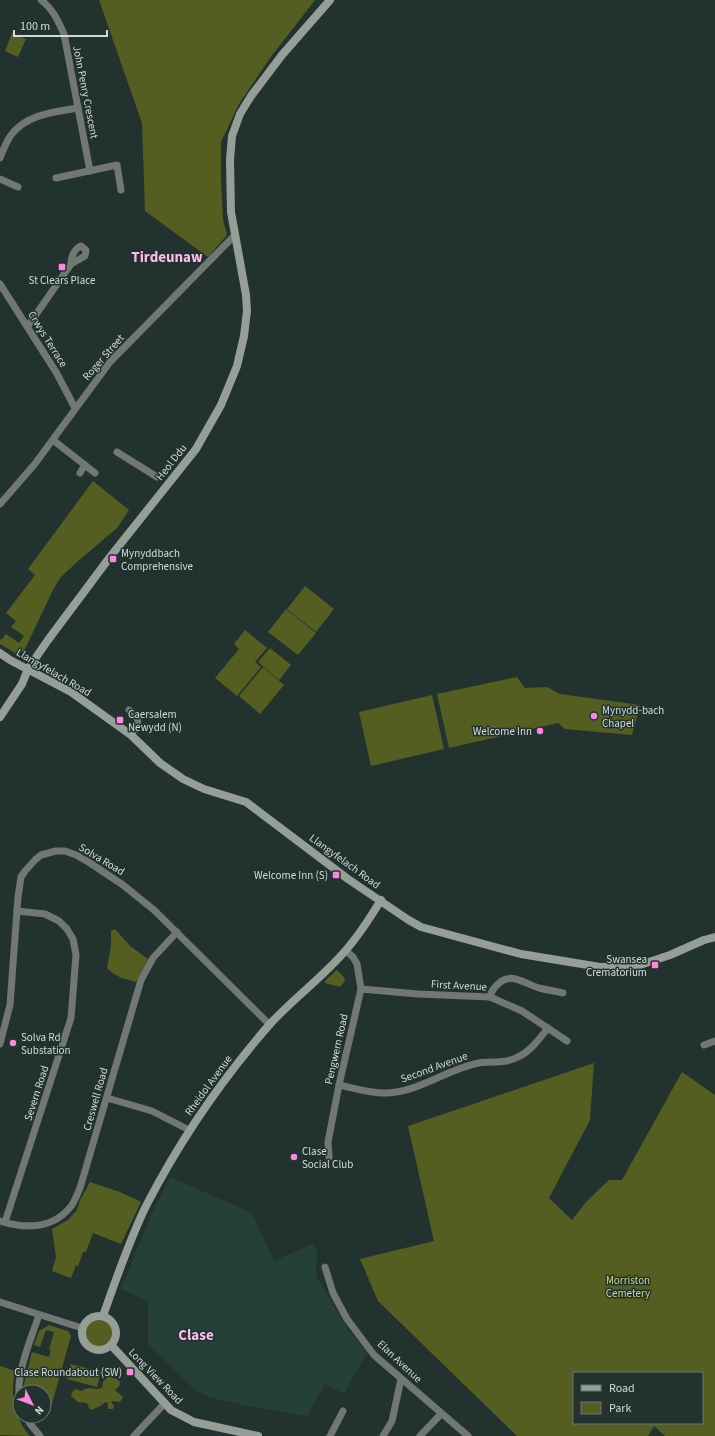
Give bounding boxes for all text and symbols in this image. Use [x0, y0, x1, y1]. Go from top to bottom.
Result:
scale bar [14, 12, 107, 38]
text: 100 m [20, 18, 50, 35]
street label: John Penry Crescent [69, 44, 102, 140]
district label: Tirdeunaw [131, 247, 203, 268]
marker: St Clears Place [57, 262, 67, 272]
place label: St Clears Place [29, 273, 96, 288]
street label: Crwys Terrace [24, 308, 71, 371]
street label: Roger Street [79, 331, 128, 384]
street label: Heol Ddu [152, 441, 190, 484]
place label: Mynyddbach Comprehensive [121, 546, 193, 574]
marker: Mynyddbach Comprehensive [108, 554, 118, 564]
street label: Llangyfelach Road [14, 645, 94, 700]
place label: Mynydd-bach Chapel [602, 703, 664, 731]
place label: Caersalem Newydd (N) [128, 707, 182, 735]
marker: Mynydd-bach Chapel [589, 711, 599, 721]
marker: Caersalem Newydd (N) [115, 715, 125, 725]
place label: Welcome Inn [473, 724, 532, 739]
marker: Welcome Inn [535, 726, 545, 736]
street label: Llangyfelach Road [306, 831, 383, 892]
street label: Solva Road [76, 840, 127, 879]
place label: Welcome Inn (S) [254, 868, 328, 883]
marker: Welcome Inn (S) [331, 870, 341, 880]
place label: Swansea Crematorium [586, 952, 647, 980]
marker: Swansea Crematorium [650, 960, 660, 970]
street label: First Avenue [431, 977, 488, 994]
street label: Pengwern Road [321, 1012, 352, 1086]
place label: Solva Rd Substation [21, 1030, 71, 1058]
marker: Solva Rd Substation [8, 1038, 18, 1048]
street label: Second Avenue [399, 1048, 470, 1087]
street label: Rheidol Avenue [181, 1052, 236, 1119]
street label: Severn Road [20, 1063, 53, 1123]
street label: Creswell Road [79, 1066, 112, 1132]
place label: Clase Social Club [302, 1144, 353, 1172]
marker: Clase Social Club [289, 1152, 299, 1162]
park label: Morriston Cemetery [606, 1273, 650, 1301]
district label: Clase [178, 1325, 214, 1346]
street label: Elan Avenue [374, 1337, 426, 1386]
street label: Long View Road [125, 1345, 186, 1408]
place label: Clase Roundabout (SW) [14, 1365, 122, 1380]
marker: Clase Roundabout (SW) [125, 1367, 135, 1377]
legend [573, 1372, 703, 1424]
text: Road [609, 1380, 635, 1397]
north arrow [12, 1384, 52, 1424]
text: Park [609, 1400, 631, 1417]
text: N [31, 1403, 47, 1418]

